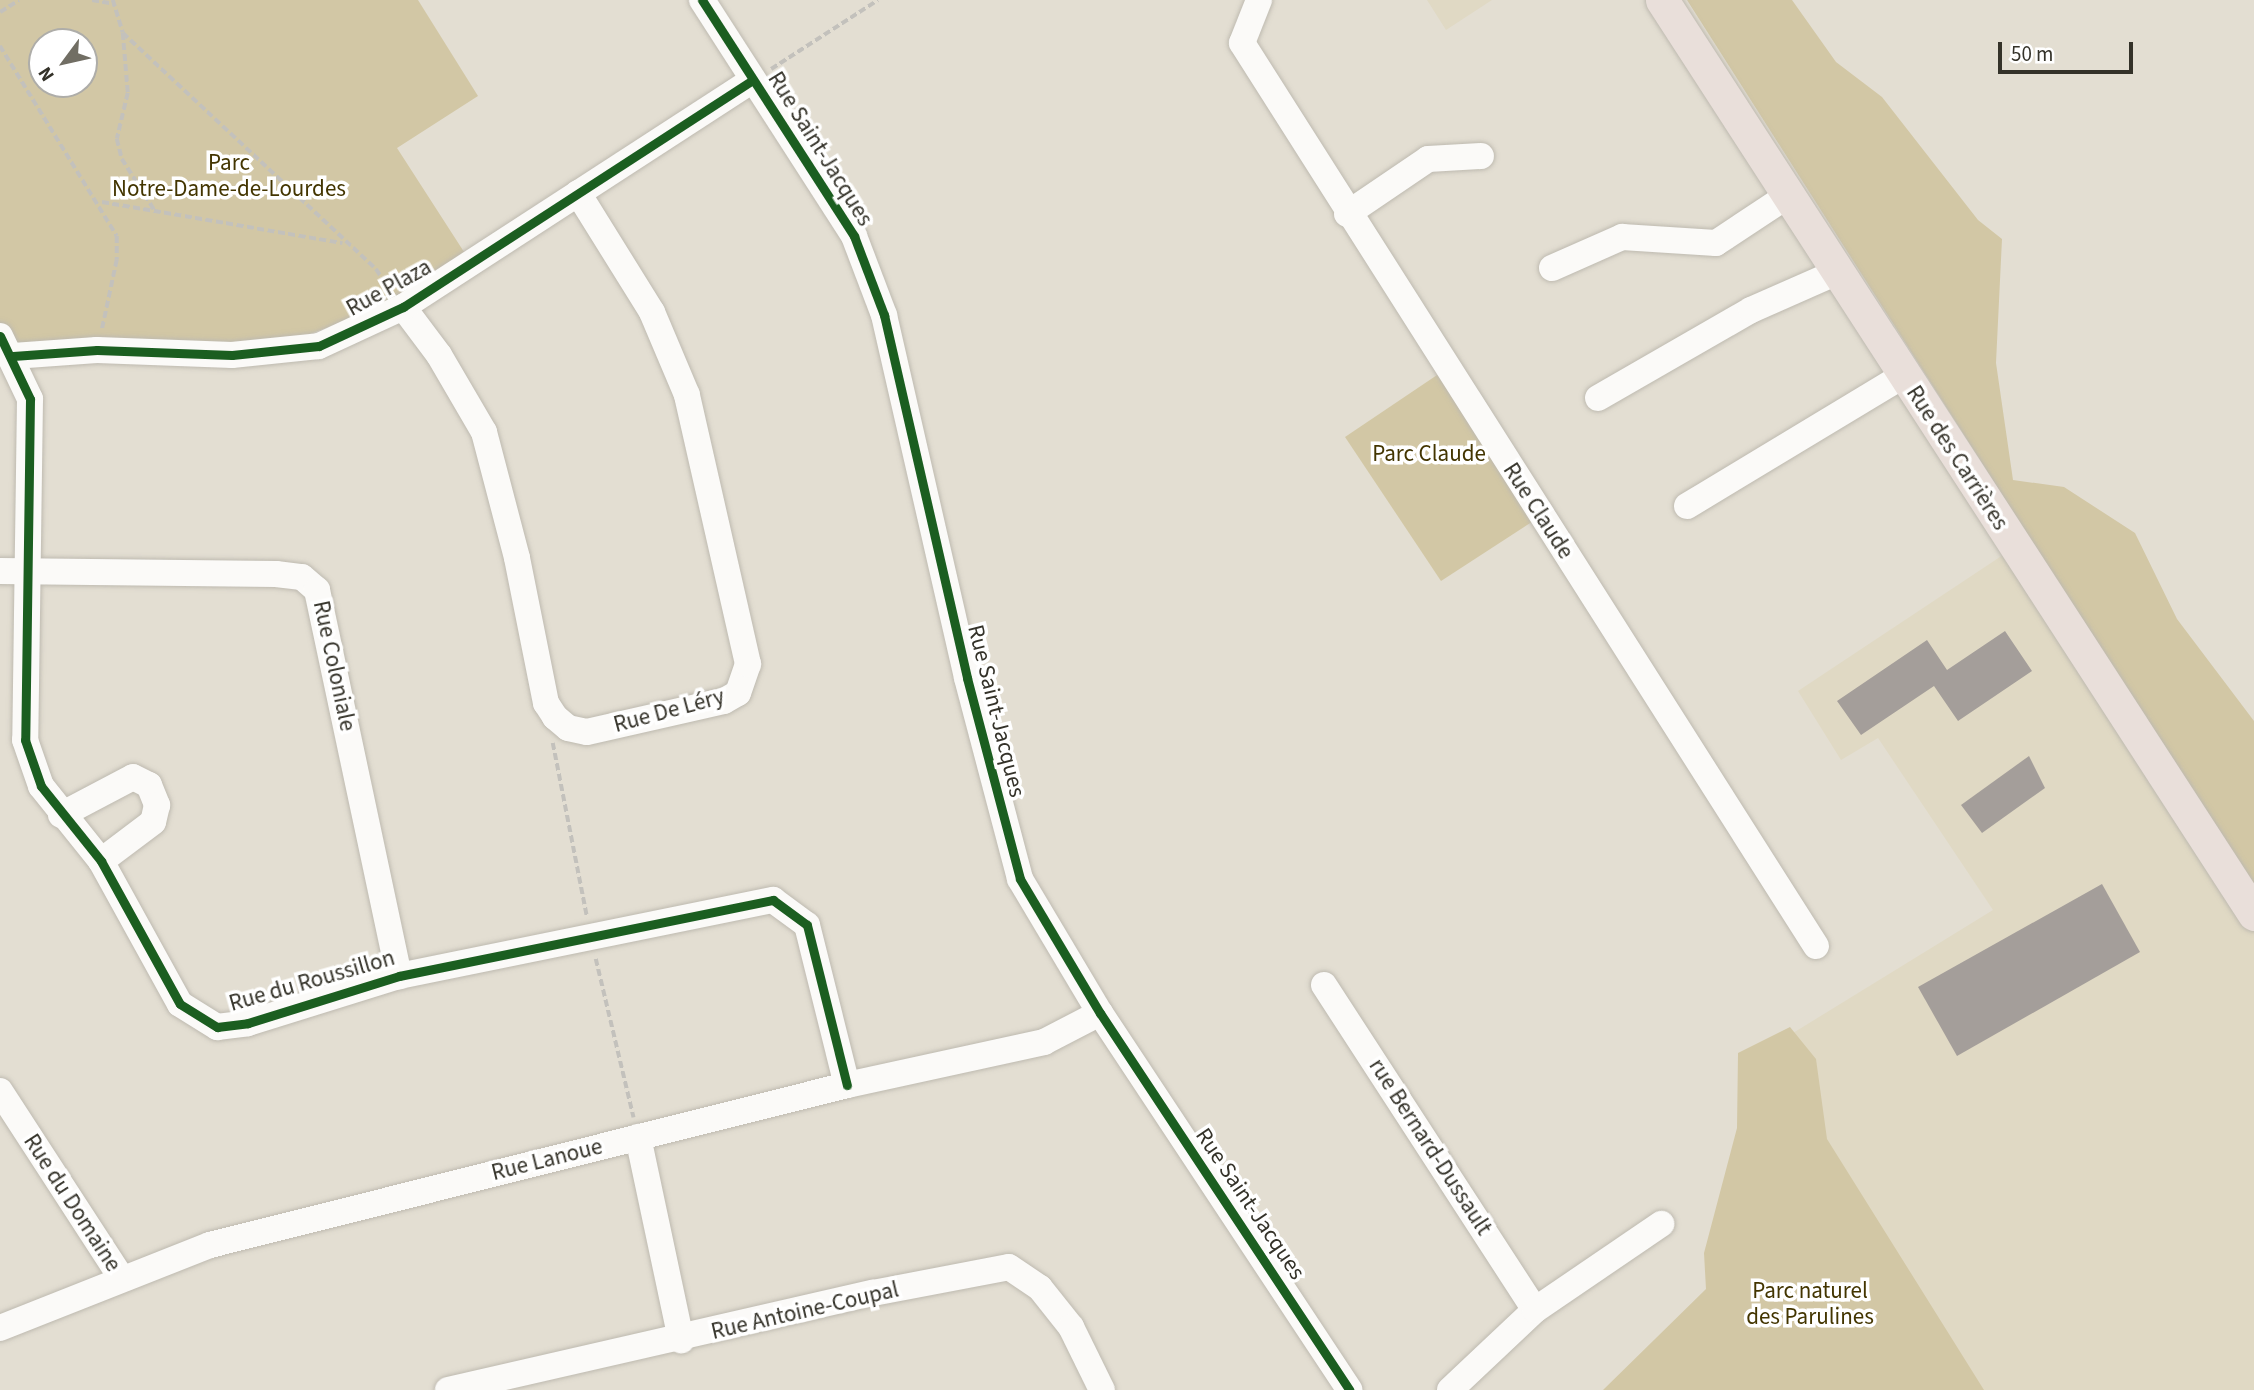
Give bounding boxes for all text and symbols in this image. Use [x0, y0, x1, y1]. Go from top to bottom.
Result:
north arrow [28, 28, 98, 98]
scale bar [2002, 28, 2137, 72]
text: 50 m [2011, 39, 2053, 69]
text: N [32, 61, 61, 86]
street label: Rue Saint-Jacques [762, 67, 878, 231]
park label: Parc Notre-Dame-de-Lourdes [112, 149, 346, 203]
street label: Rue Plaza [342, 253, 436, 323]
street label: Rue des Carrières [1900, 381, 2014, 535]
park label: Parc Claude [1372, 440, 1486, 468]
street label: Rue Claude [1497, 458, 1579, 564]
street label: Rue Coloniale [307, 598, 361, 734]
street label: Rue Saint-Jacques [961, 622, 1031, 800]
street label: Rue De Léry [611, 683, 727, 739]
street label: Rue du Roussillon [226, 944, 398, 1018]
street label: rue Bernard-Dussault [1363, 1054, 1497, 1240]
street label: Rue Saint-Jacques [1189, 1123, 1311, 1285]
street label: Rue du Domaine [17, 1129, 127, 1277]
street label: Rue Lanoue [489, 1133, 605, 1187]
street label: Rue Antoine-Coupal [709, 1276, 901, 1346]
park label: Parc naturel des Parulines [1746, 1277, 1874, 1331]

